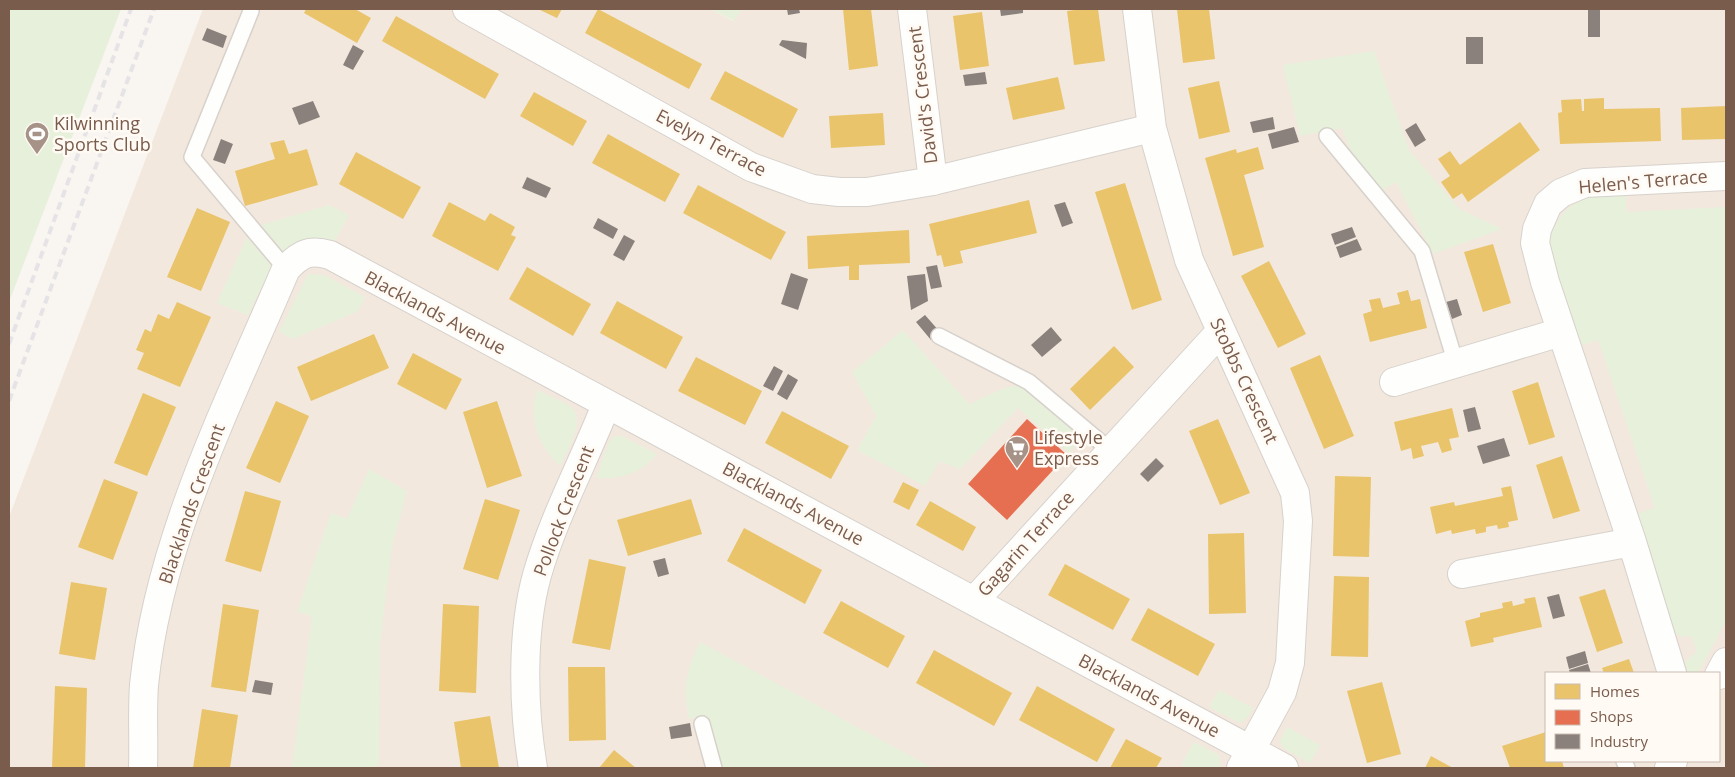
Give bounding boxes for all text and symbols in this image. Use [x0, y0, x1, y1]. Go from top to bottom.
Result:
street label: David's Crescent [902, 25, 942, 165]
street label: Evelyn Terrace [652, 103, 771, 181]
place label: Kilwinning Sports Club [54, 111, 151, 156]
sports icon: Kilwinning Sports Club [24, 121, 50, 155]
street label: Helen's Terrace [1577, 163, 1709, 199]
street label: Blacklands Avenue [361, 265, 510, 360]
street label: Stobbs Crescent [1205, 314, 1285, 447]
street label: Blacklands Crescent [152, 420, 230, 587]
place label: Lifestyle Express [1034, 425, 1103, 470]
supermarket icon: Lifestyle Express [1004, 435, 1030, 469]
street label: Pollock Crescent [527, 442, 599, 579]
street label: Blacklands Avenue [719, 456, 868, 551]
street label: Gagarin Terrace [972, 486, 1079, 601]
street label: Blacklands Avenue [1075, 648, 1224, 743]
legend [1545, 672, 1720, 762]
text: Homes [1590, 681, 1640, 701]
text: Shops [1590, 706, 1633, 726]
text: Industry [1590, 731, 1648, 751]

